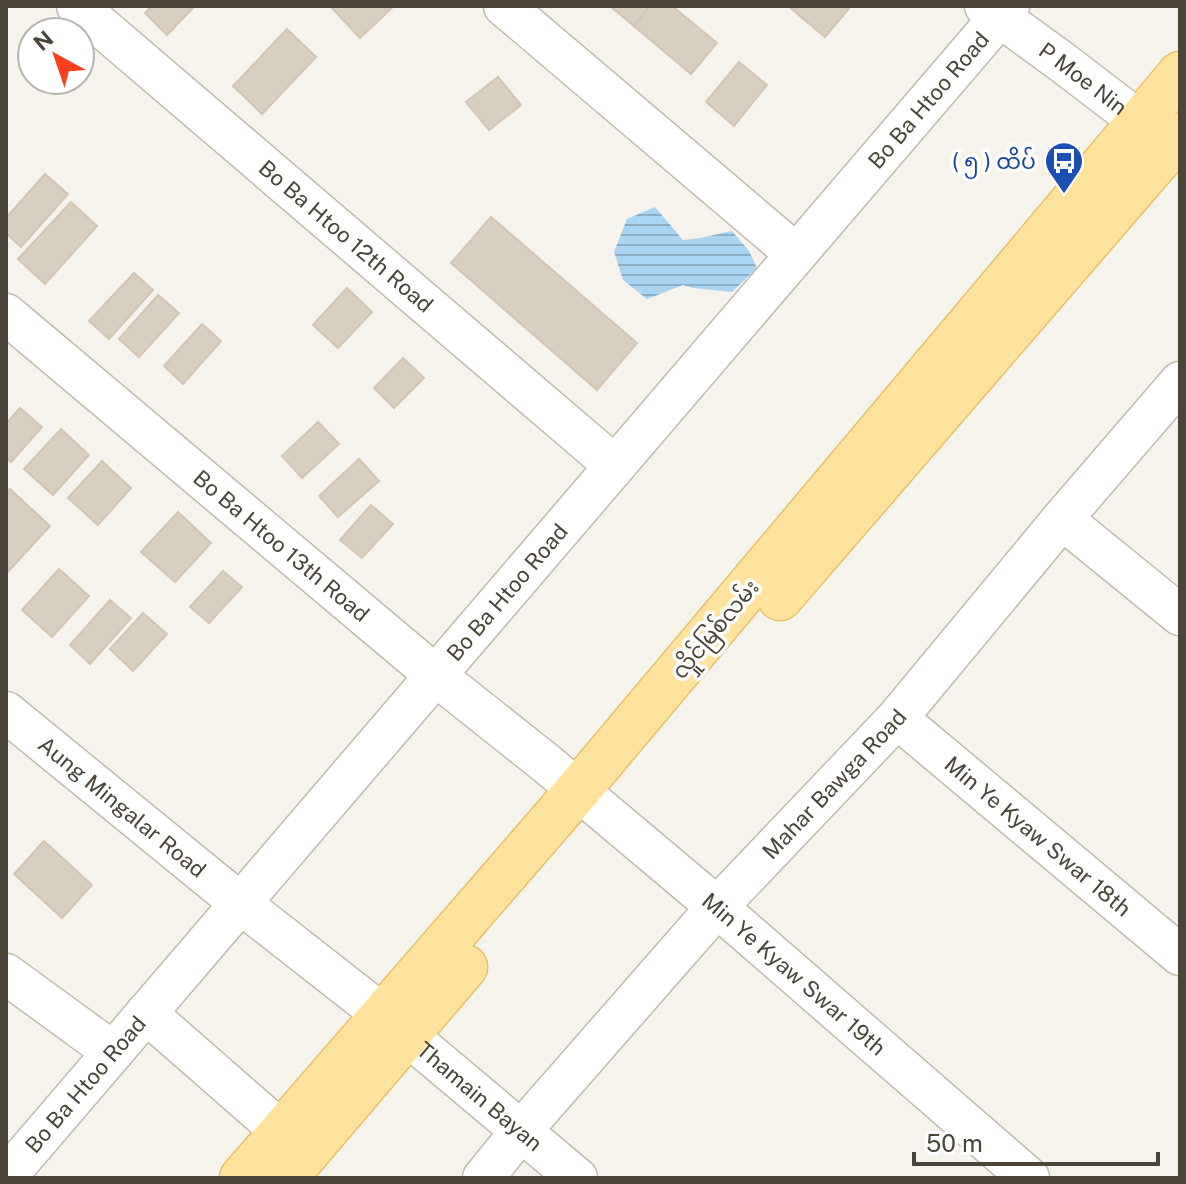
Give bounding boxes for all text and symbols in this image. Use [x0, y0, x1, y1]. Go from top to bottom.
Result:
north arrow [16, 16, 96, 96]
text: N [28, 25, 58, 56]
street label: Bo Ba Htoo Road [863, 26, 994, 174]
street label: P Moe Nin [1034, 37, 1132, 120]
bus stop icon: ( ၅ ) ထိပ် [1043, 140, 1085, 195]
place label: ( ၅ ) ထိပ် [952, 146, 1036, 179]
street label: Bo Ba Htoo 12th Road [254, 154, 438, 318]
street label: Bo Ba Htoo 13th Road [188, 465, 375, 627]
street label: Bo Ba Htoo Road [441, 518, 573, 666]
street label: လှိုင်မြစ်လမ်း [665, 573, 768, 687]
street label: Mahar Bawga Road [757, 704, 912, 864]
street label: Aung Mingalar Road [33, 731, 211, 883]
street label: Min Ye Kyaw Swar 18th [940, 751, 1137, 922]
street label: Min Ye Kyaw Swar 19th [697, 887, 891, 1061]
street label: Bo Ba Htoo Road [20, 1011, 151, 1158]
street label: Thamain Bayan [412, 1036, 548, 1156]
scale bar [914, 1116, 1158, 1166]
text: 50 m [926, 1129, 983, 1157]

